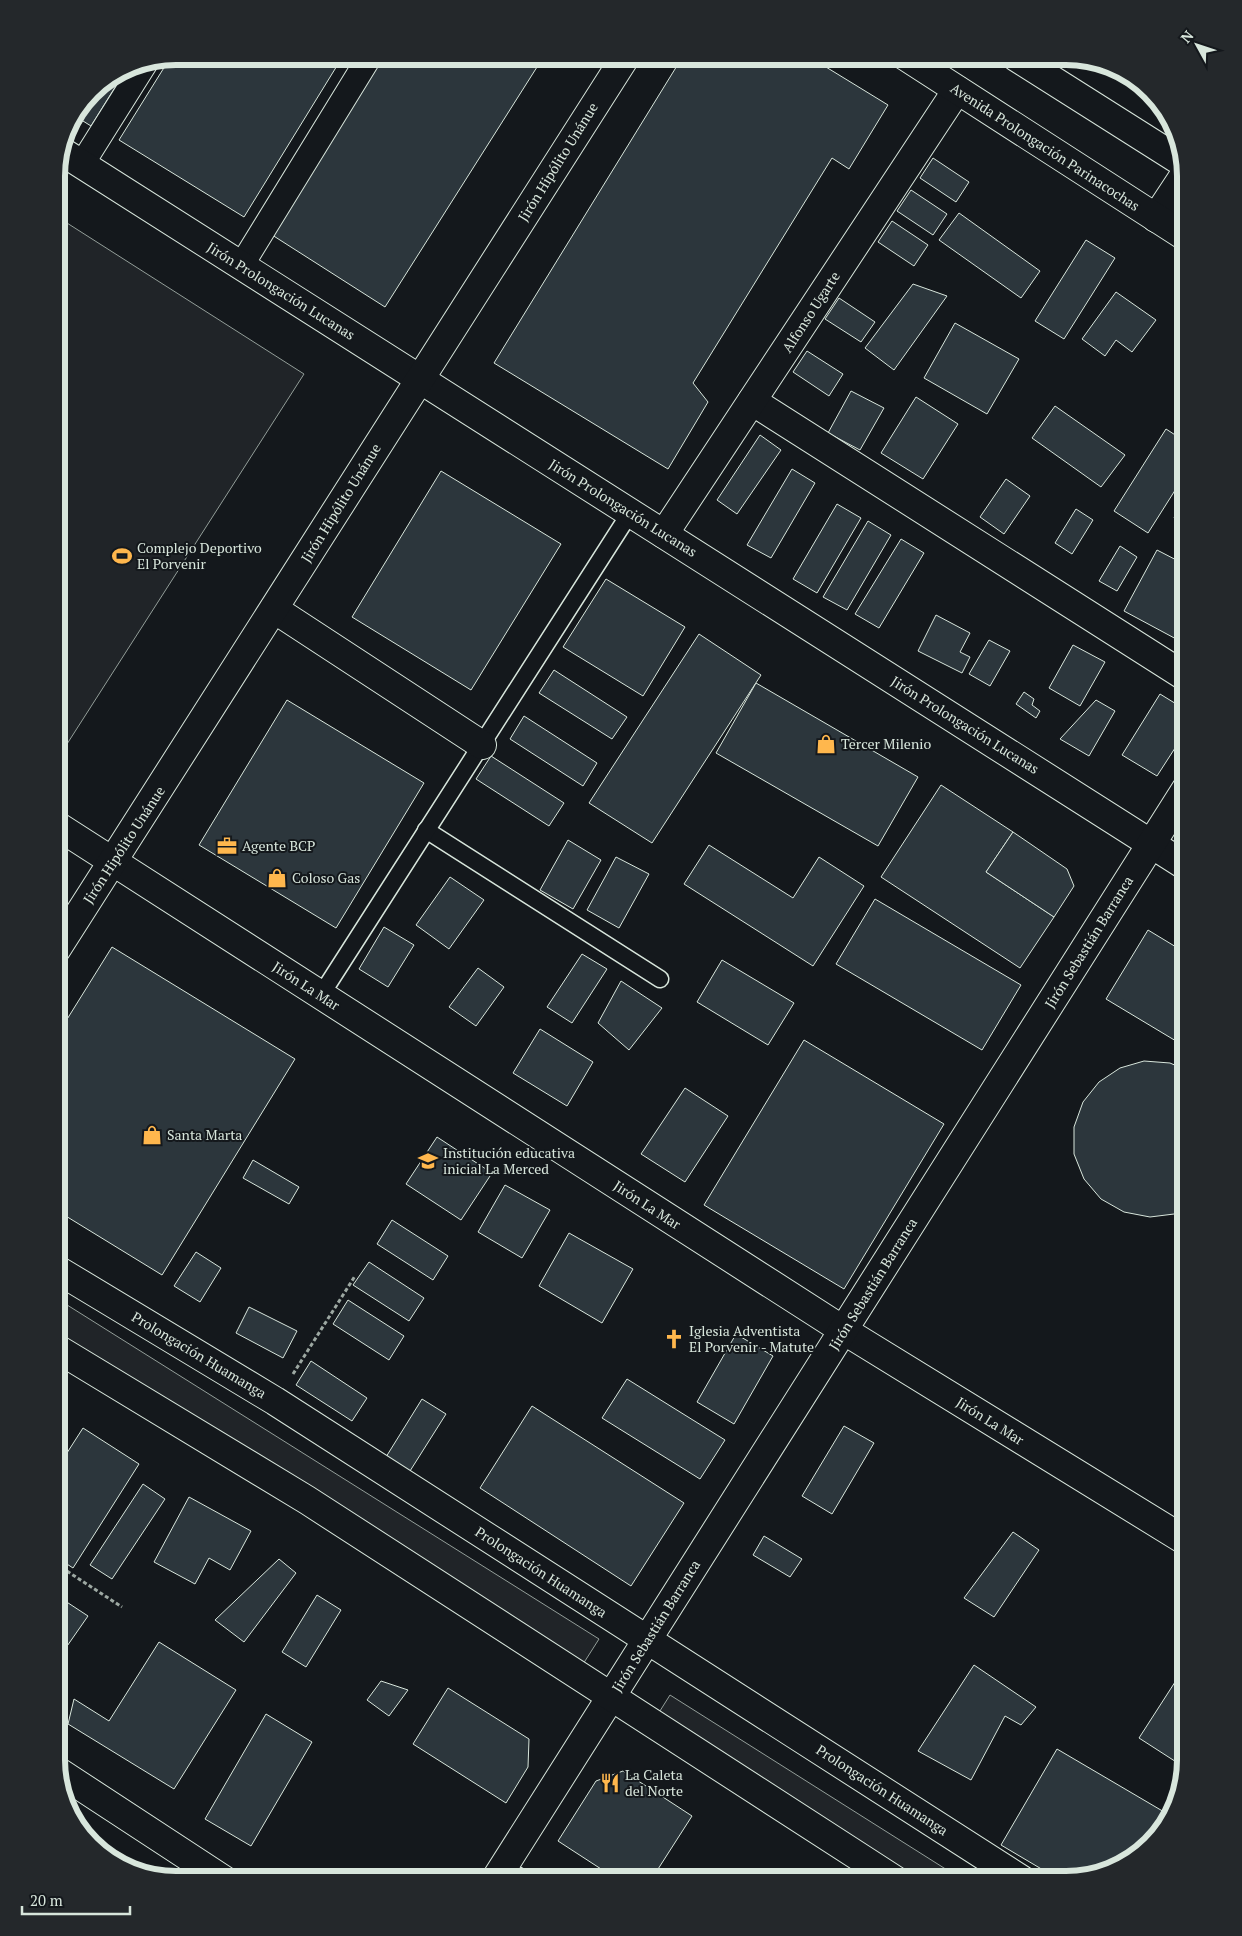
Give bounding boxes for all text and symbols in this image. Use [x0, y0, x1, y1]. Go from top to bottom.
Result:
north arrow [1172, 20, 1222, 70]
text: N [1176, 26, 1198, 46]
street label: Avenida Prolongación Parinacochas [947, 78, 1143, 215]
street label: Jirón Hipólito Unánue [513, 99, 602, 225]
street label: Jirón Prolongación Lucanas [204, 237, 359, 344]
street label: Alfonso Ugarte [777, 268, 844, 356]
street label: Jirón Hipólito Unánue [296, 440, 385, 566]
street label: Jirón Prolongación Lucanas [546, 454, 701, 561]
place label: Complejo Deportivo El Porvenir [137, 538, 262, 573]
sports icon: Complejo Deportivo El Porvenir [111, 545, 133, 567]
street label: Jirón Prolongación Lucanas [888, 671, 1043, 778]
shop icon: Tercer Milenio [815, 733, 837, 755]
place label: Tercer Milenio [841, 734, 931, 753]
street label: Jirón Hipólito Unánue [78, 782, 169, 907]
office icon: Agente BCP [216, 835, 238, 857]
place label: Agente BCP [242, 836, 315, 855]
shop icon: Coloso Gas [266, 867, 288, 889]
place label: Coloso Gas [292, 868, 360, 887]
street label: Jirón Sebastián Barranca [1040, 872, 1137, 1012]
street label: Jirón La Mar [269, 957, 344, 1015]
shop icon: Santa Marta [141, 1124, 163, 1146]
place label: Santa Marta [167, 1125, 242, 1144]
place label: Institución educativa inicial La Merced [443, 1143, 575, 1178]
school or university icon: Institución educativa inicial La Merced [417, 1150, 439, 1172]
street label: Jirón La Mar [610, 1176, 685, 1234]
street label: Jirón Sebastián Barranca [824, 1214, 921, 1354]
street label: Prolongación Huamanga [129, 1307, 270, 1402]
place label: Iglesia Adventista El Porvenir - Matute [689, 1321, 814, 1356]
church icon: Iglesia Adventista El Porvenir - Matute [663, 1328, 685, 1350]
street label: Jirón La Mar [953, 1392, 1028, 1449]
street label: Prolongación Huamanga [472, 1522, 611, 1621]
street label: Jirón Sebastián Barranca [607, 1556, 704, 1696]
street label: Prolongación Huamanga [813, 1740, 952, 1839]
place label: La Caleta del Norte [625, 1765, 683, 1800]
restaurant icon: La Caleta del Norte [599, 1772, 621, 1794]
scale bar [22, 1884, 130, 1916]
text: 20 m [30, 1890, 63, 1910]

